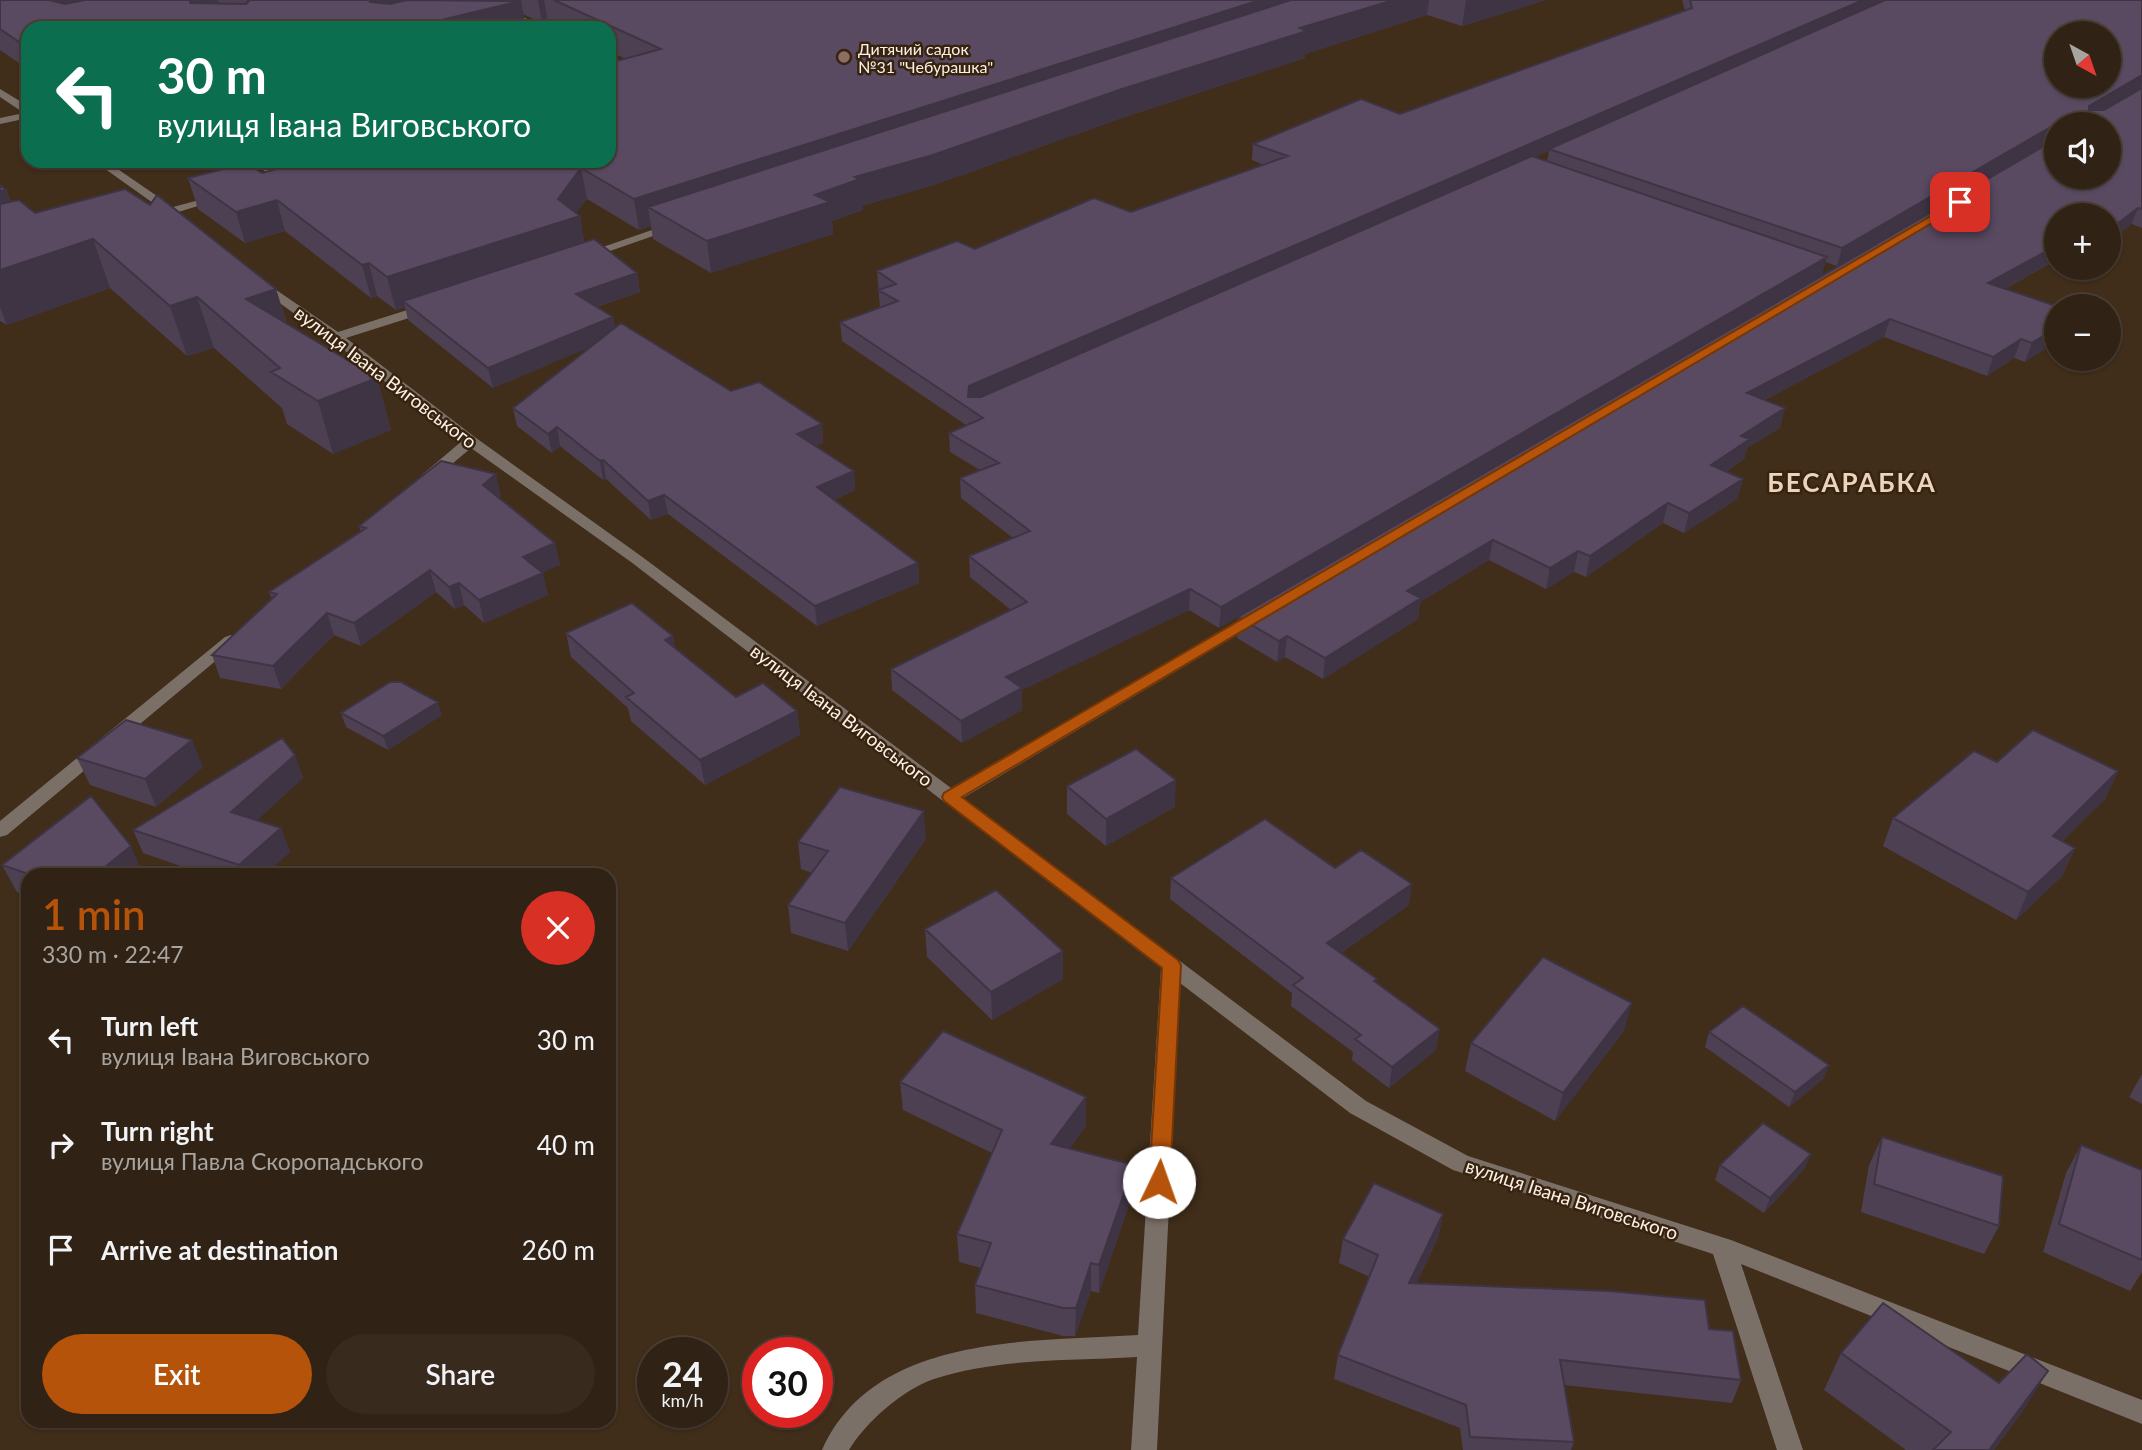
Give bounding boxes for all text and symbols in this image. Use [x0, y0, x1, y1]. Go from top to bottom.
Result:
north arrow [2044, 21, 2121, 98]
map controls [2044, 21, 2121, 371]
place label: Дитячий садок №31 "Чебурашка" [858, 39, 993, 76]
text: 30 m [157, 46, 267, 104]
icon: left [42, 49, 133, 140]
marker: Дитячий садок №31 "Чебурашка" [836, 49, 852, 65]
text: вулиця Івана Виговського [157, 105, 531, 144]
button: sound [2044, 112, 2121, 189]
pin [1930, 172, 1990, 232]
icon: arrive [1941, 183, 1979, 221]
button: + [2044, 203, 2121, 280]
button: − [2044, 294, 2121, 371]
street label: вулиця Івана Виговського [290, 301, 482, 453]
district label: БЕСАРАБКА [1767, 466, 1937, 498]
street label: вулиця Івана Виговського [746, 639, 938, 791]
text: 1 min [42, 889, 146, 939]
button: close [521, 891, 595, 965]
text: 330 m · 22:47 [42, 940, 184, 968]
text: Turn left [101, 1010, 198, 1042]
icon: left [42, 1021, 80, 1059]
text: 30 m [537, 1024, 595, 1056]
text: вулиця Івана Виговського [101, 1042, 370, 1070]
text: Turn right [101, 1115, 214, 1147]
icon: right [42, 1126, 80, 1164]
text: 40 m [537, 1129, 595, 1161]
position arrow [1122, 1145, 1196, 1219]
text: вулиця Павла Скоропадського [101, 1147, 424, 1175]
street label: вулиця Івана Виговського [1463, 1154, 1681, 1244]
icon: arrive [42, 1231, 80, 1269]
text: Arrive at destination [101, 1234, 338, 1266]
text: 260 m [522, 1234, 595, 1266]
button: Exit [42, 1334, 312, 1414]
button: Share [326, 1334, 595, 1414]
speed limit sign: 30 [742, 1337, 833, 1428]
text: 24 [662, 1352, 703, 1394]
text: km/h [661, 1389, 704, 1411]

